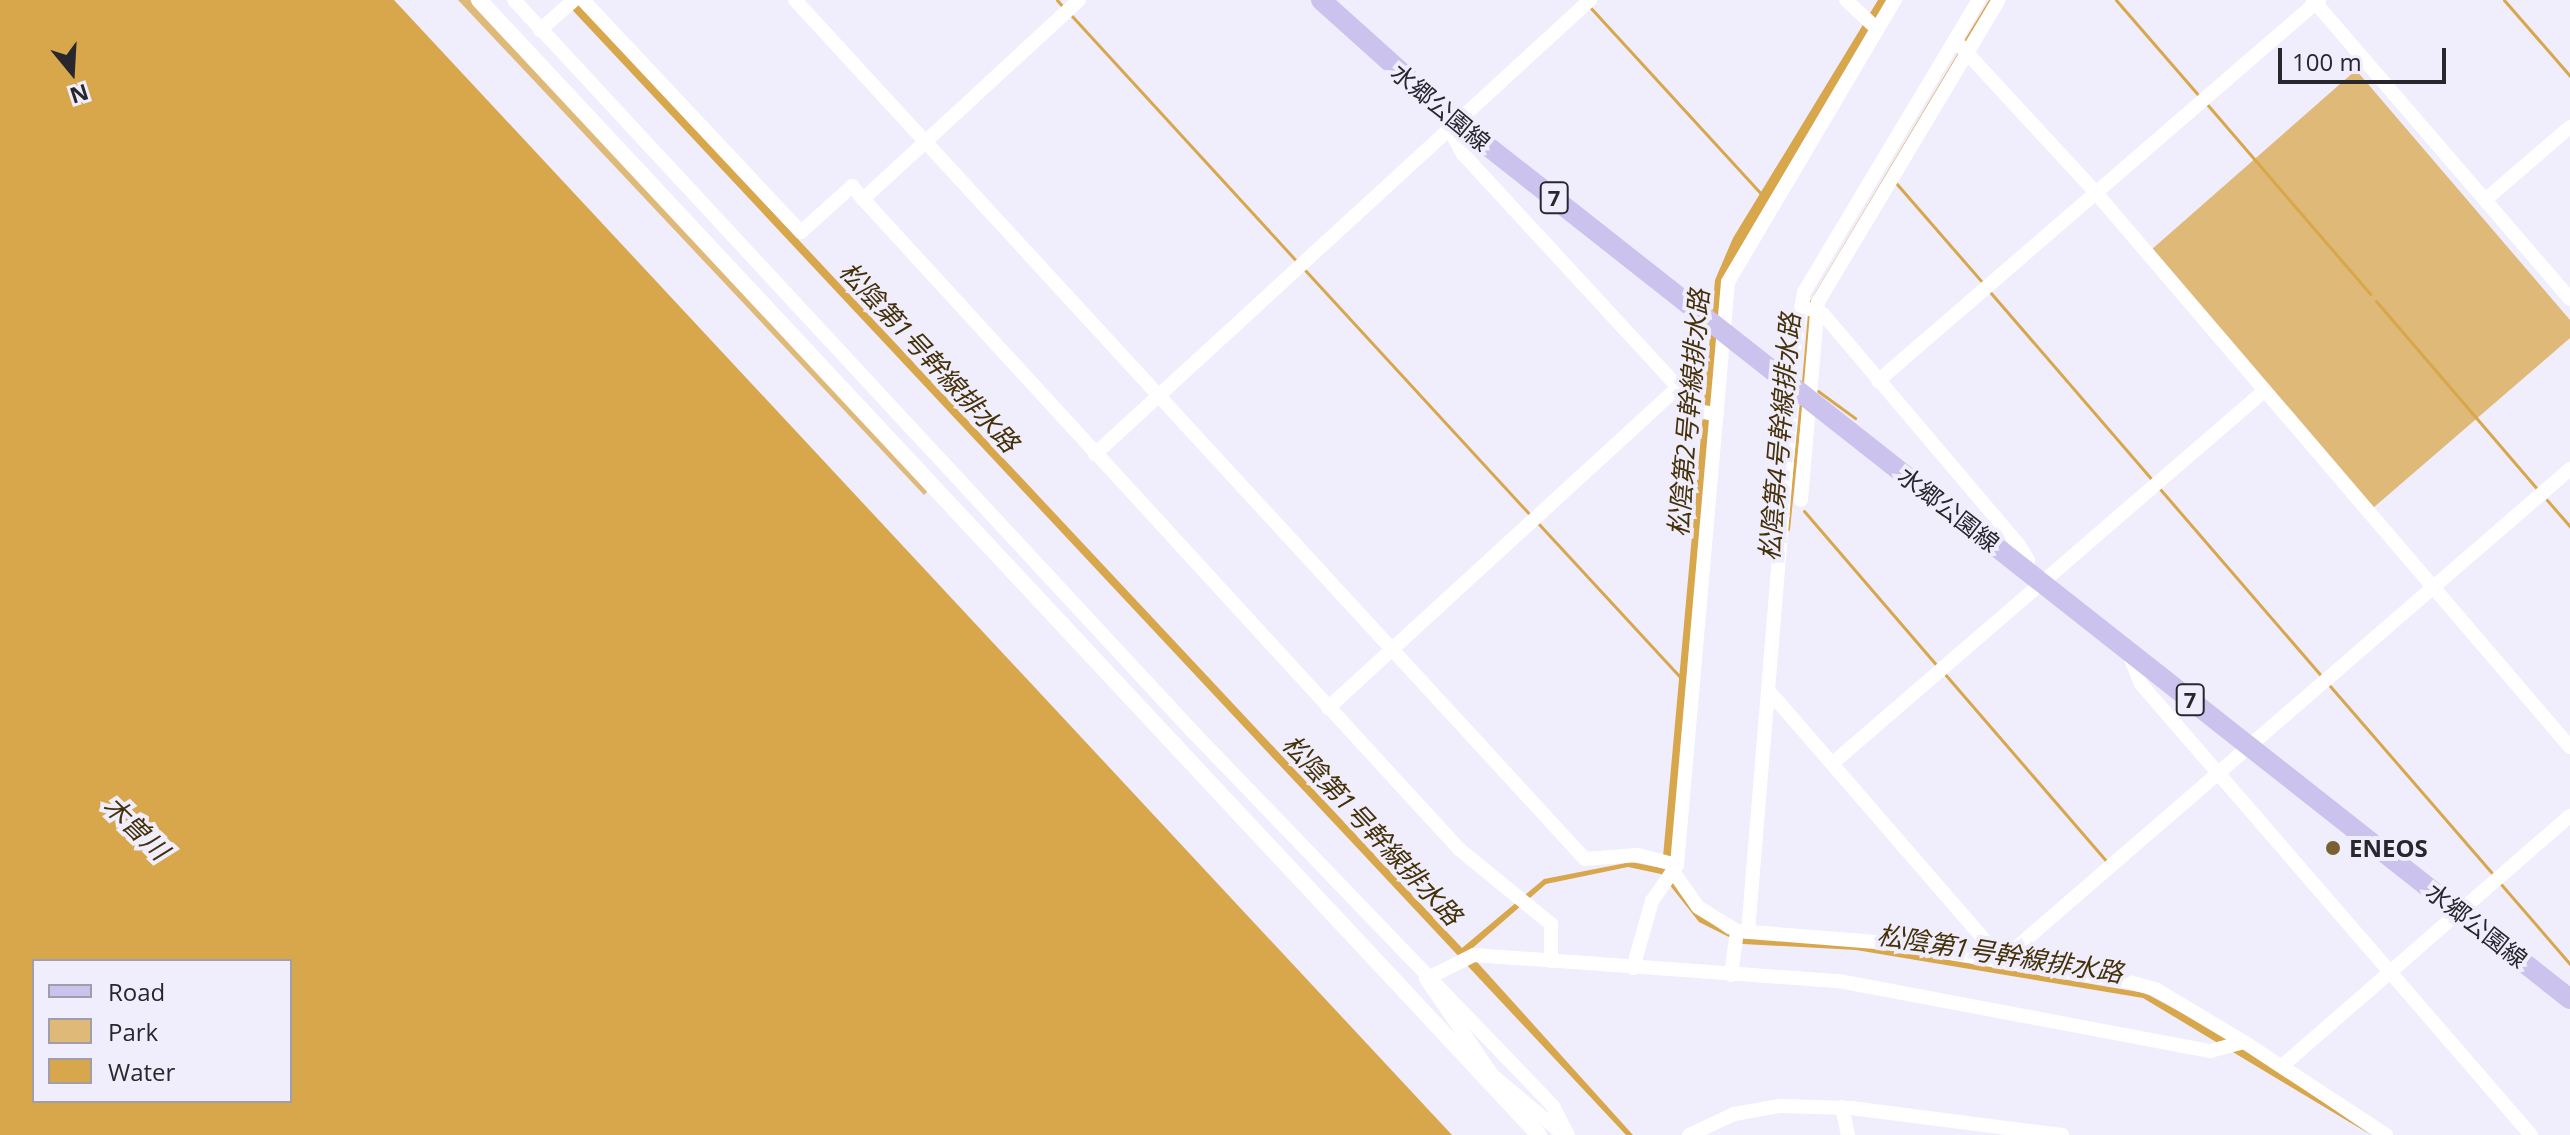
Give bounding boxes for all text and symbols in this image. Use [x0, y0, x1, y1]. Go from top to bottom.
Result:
north arrow [32, 32, 112, 112]
scale bar [2282, 32, 2450, 82]
text: 100 m [2292, 45, 2362, 78]
street label: 水郷公園線 [1386, 57, 1496, 157]
text: N [66, 78, 93, 112]
road number: 7 [1538, 180, 1570, 216]
water label: 松陰第1号幹線排水路 [833, 256, 1025, 458]
water label: 松陰第2号幹線排水路 [1663, 288, 1715, 538]
water label: 松陰第4号幹線排水路 [1754, 312, 1806, 562]
street label: 水郷公園線 [1893, 461, 2005, 557]
road number: 7 [2174, 682, 2206, 718]
water label: 松陰第1号幹線排水路 [1276, 729, 1468, 931]
water label: 木曽川 [97, 790, 175, 866]
place label: ENEOS [2349, 834, 2428, 862]
marker: ENEOS [2324, 839, 2342, 857]
street label: 水郷公園線 [2421, 877, 2533, 973]
water label: 松陰第1号幹線排水路 [1875, 919, 2125, 989]
legend [32, 959, 292, 1103]
text: Road [108, 975, 165, 1008]
text: Park [108, 1015, 158, 1048]
text: Water [108, 1055, 175, 1088]

